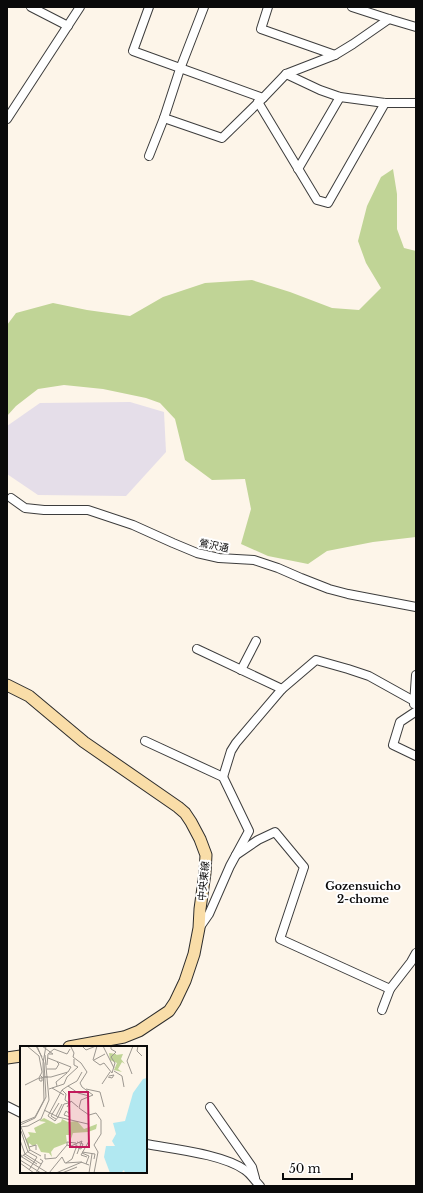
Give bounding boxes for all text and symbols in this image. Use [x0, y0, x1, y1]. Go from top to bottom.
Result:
street label: 鶯沢通 [198, 536, 230, 555]
street label: 中央東線 [195, 860, 212, 902]
district label: Gozensuicho 2-chome [325, 879, 401, 906]
inset map [20, 1046, 147, 1173]
scale bar [283, 1155, 352, 1181]
text: 50 m [289, 1161, 321, 1176]

